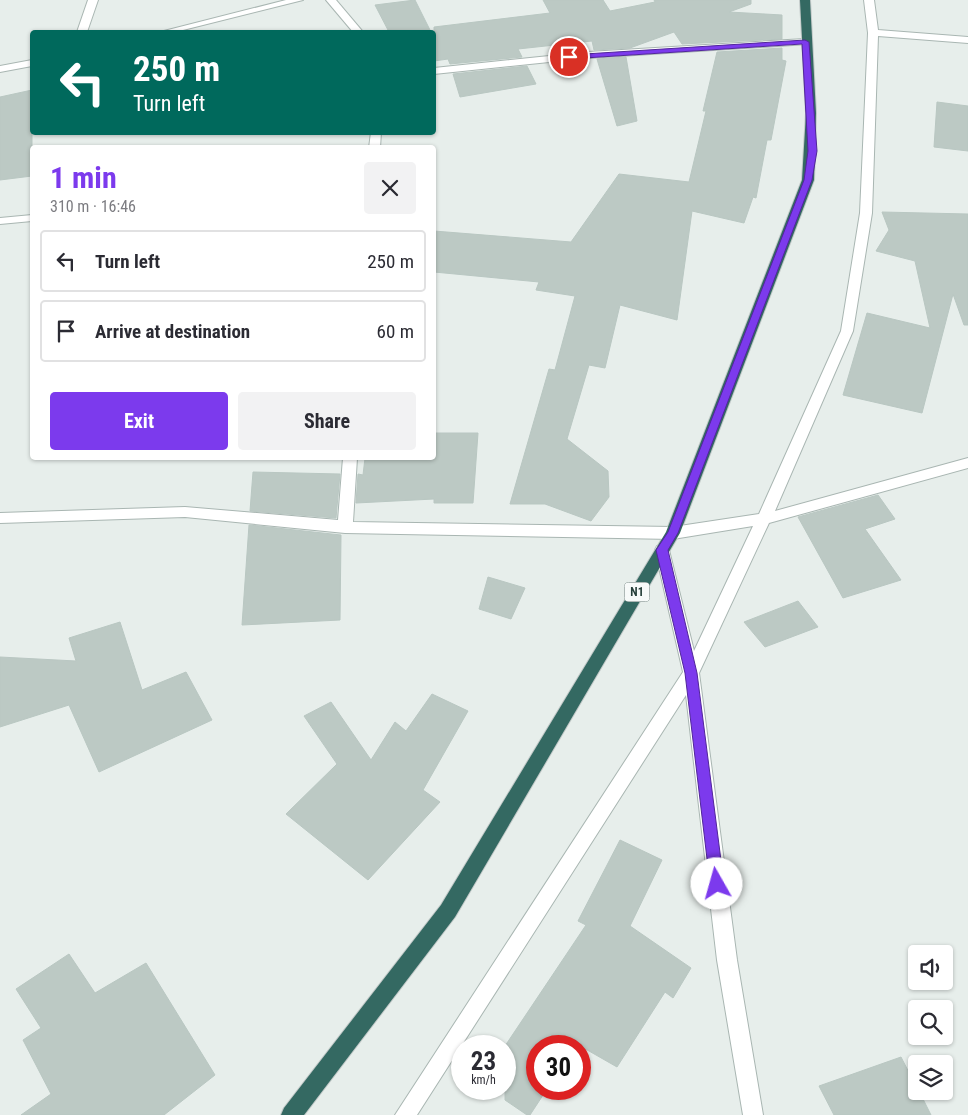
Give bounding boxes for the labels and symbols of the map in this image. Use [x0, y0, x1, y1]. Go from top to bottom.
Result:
pin [548, 36, 590, 78]
road number: N1 [624, 582, 650, 602]
position arrow [690, 857, 742, 909]
speed limit sign: 30 [526, 1035, 591, 1100]

